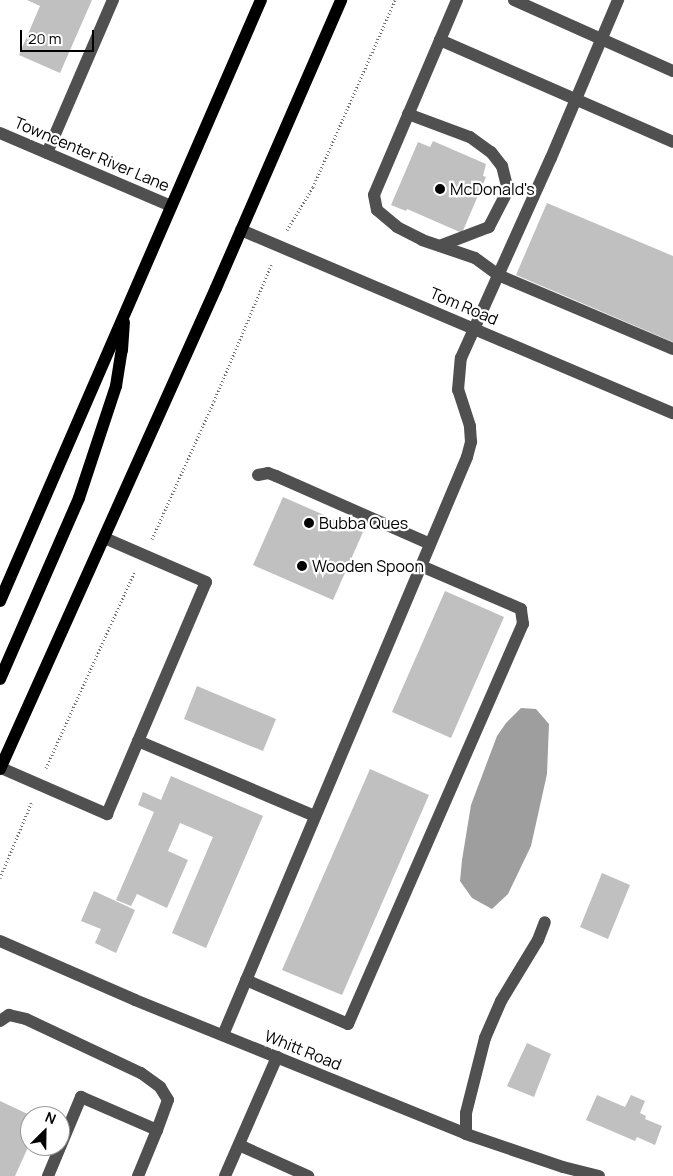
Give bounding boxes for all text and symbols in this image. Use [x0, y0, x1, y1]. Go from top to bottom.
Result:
scale bar [22, 20, 96, 52]
text: 20 m [28, 28, 61, 49]
street label: Towncenter River Lane [12, 113, 172, 195]
place label: McDonald's [450, 179, 535, 199]
marker: McDonald's [434, 183, 446, 195]
street label: Tom Road [427, 283, 501, 329]
place label: Bubba Ques [319, 513, 408, 533]
marker: Bubba Ques [303, 517, 315, 529]
place label: Wooden Spoon [312, 556, 424, 576]
marker: Wooden Spoon [296, 560, 308, 572]
street label: Whitt Road [262, 1026, 344, 1074]
north arrow [20, 1106, 70, 1156]
text: N [42, 1107, 59, 1128]

